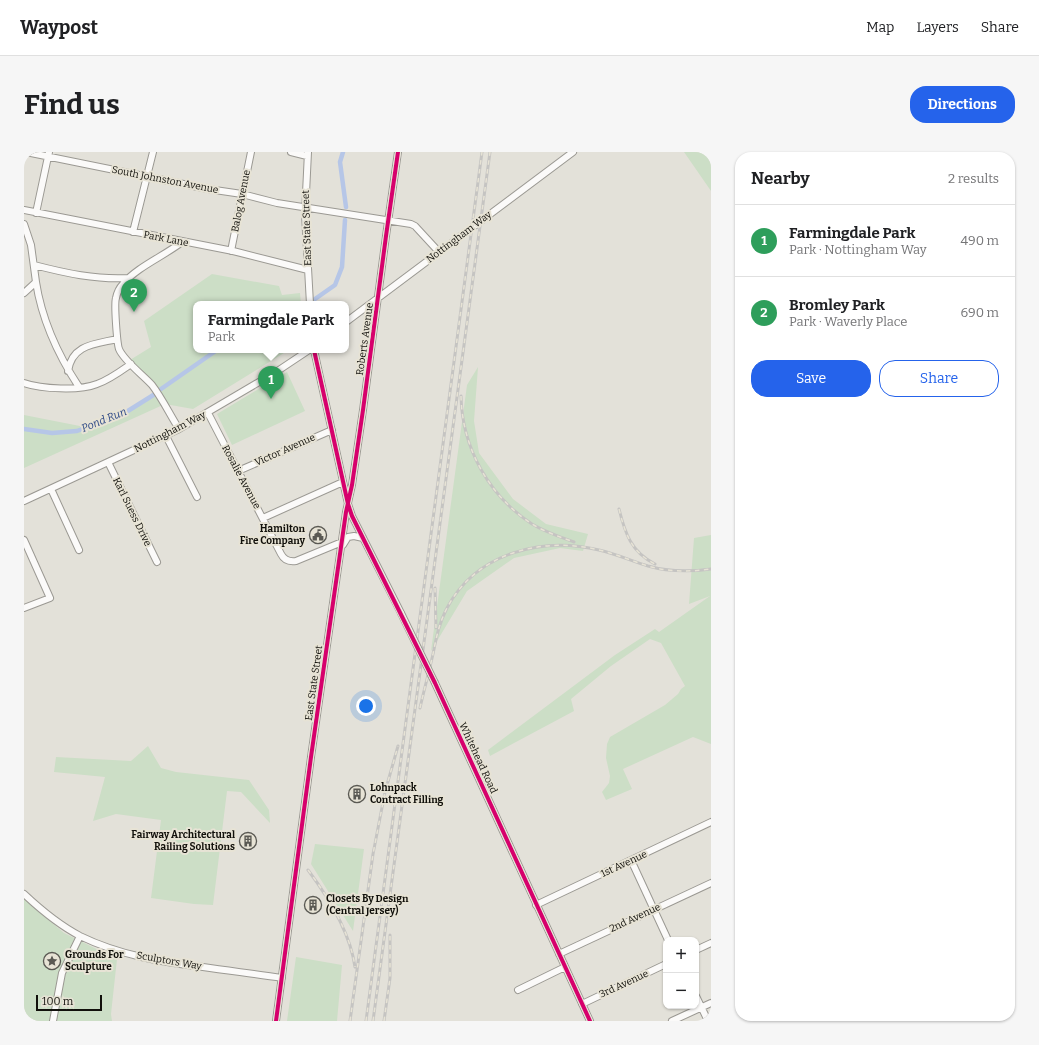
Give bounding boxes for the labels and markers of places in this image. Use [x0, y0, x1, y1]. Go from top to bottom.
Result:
pin: 2 [121, 279, 147, 312]
pin: 1 [258, 366, 284, 399]
place label: Hamilton Fire Company [240, 523, 306, 547]
public building icon: Hamilton Fire Company [308, 525, 328, 545]
place label: Lohnpack Contract Filling [370, 782, 444, 806]
building icon: Lohnpack Contract Filling [347, 784, 367, 804]
place label: Fairway Architectural Railing Solutions [131, 829, 235, 853]
building icon: Fairway Architectural Railing Solutions [238, 831, 258, 851]
place label: Closets By Design (Central Jersey) [326, 893, 409, 917]
building icon: Closets By Design (Central Jersey) [303, 895, 323, 915]
place label: Grounds For Sculpture [65, 949, 124, 973]
place icon: Grounds For Sculpture [42, 951, 62, 971]

